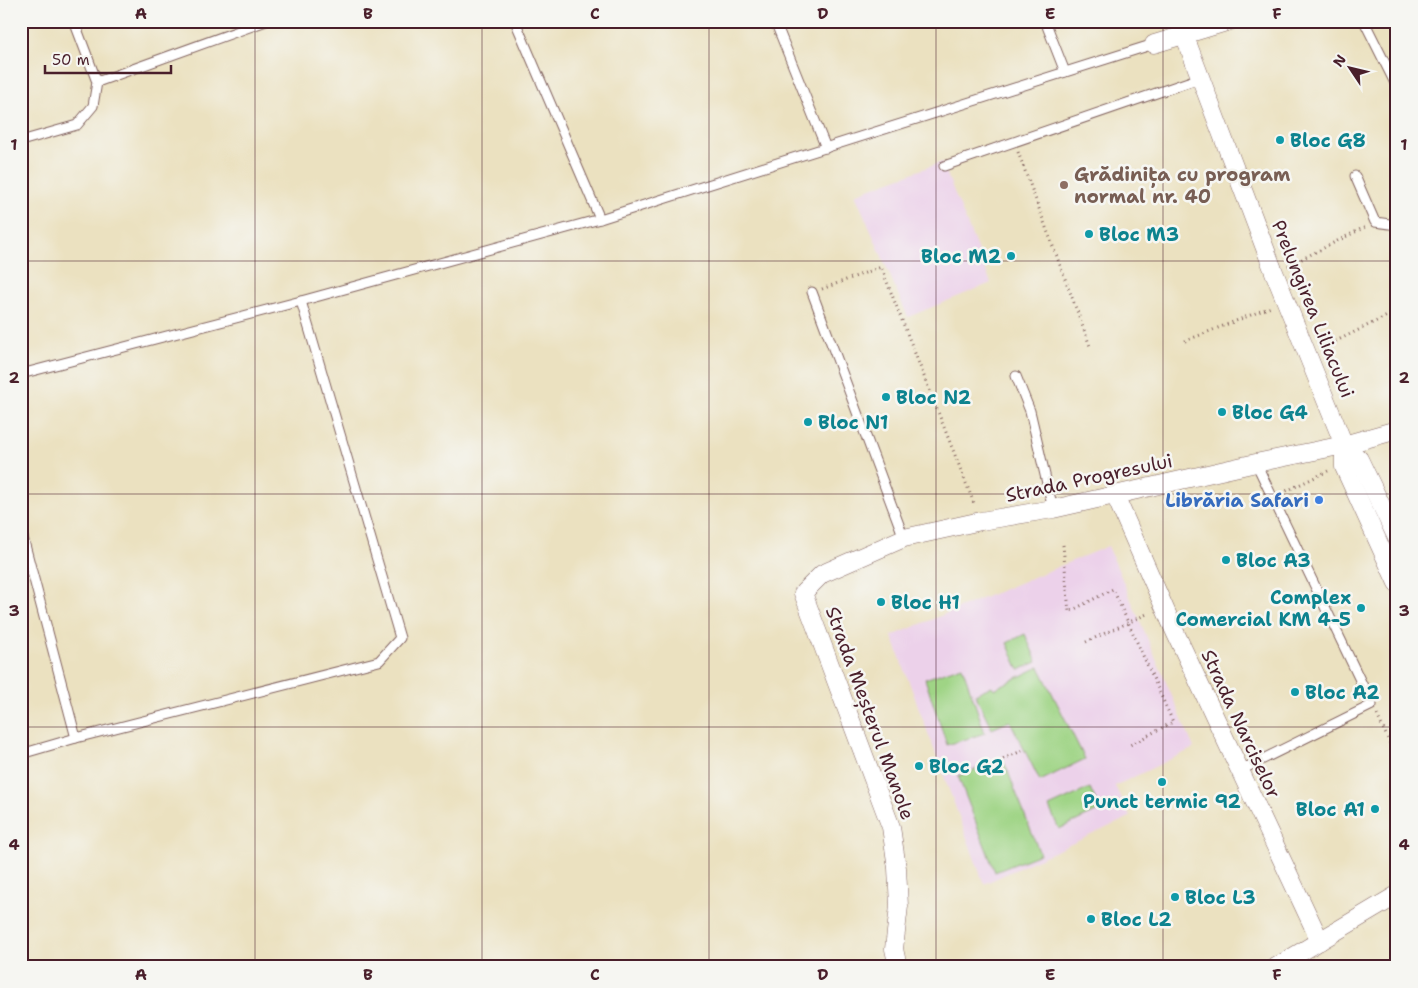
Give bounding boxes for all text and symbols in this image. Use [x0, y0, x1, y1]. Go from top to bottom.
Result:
text: A [135, 3, 147, 24]
text: B [363, 3, 373, 24]
text: C [590, 3, 600, 24]
text: D [817, 3, 829, 24]
text: E [1045, 3, 1055, 24]
text: F [1272, 3, 1282, 24]
scale bar [45, 42, 171, 74]
north arrow [1326, 42, 1376, 92]
text: 50 m [52, 50, 90, 70]
text: N [1329, 51, 1350, 70]
place label: Bloc G8 [1290, 128, 1366, 153]
text: 1 [10, 134, 18, 155]
marker: Bloc G8 [1274, 134, 1286, 146]
text: 1 [1400, 134, 1408, 155]
place label: Grădinița cu program normal nr. 40 [1074, 162, 1290, 209]
marker: Grădinița cu program normal nr. 40 [1058, 179, 1070, 191]
street label: Prelungirea Liliacului [1266, 216, 1360, 402]
place label: Bloc M3 [1099, 222, 1179, 247]
marker: Bloc M3 [1083, 228, 1095, 240]
place label: Bloc M2 [921, 244, 1001, 269]
marker: Bloc M2 [1005, 250, 1017, 262]
text: 2 [8, 367, 20, 388]
text: 2 [1398, 367, 1410, 388]
place label: Bloc N2 [896, 385, 971, 410]
marker: Bloc N2 [880, 391, 892, 403]
place label: Bloc G4 [1232, 400, 1309, 425]
marker: Bloc G4 [1216, 406, 1228, 418]
place label: Bloc N1 [818, 410, 888, 435]
marker: Bloc N1 [802, 416, 814, 428]
street label: Strada Progresului [1003, 448, 1175, 508]
place label: Librăria Safari [1165, 488, 1309, 513]
marker: Librăria Safari [1313, 494, 1325, 506]
place label: Bloc A3 [1236, 548, 1311, 573]
marker: Bloc A3 [1220, 554, 1232, 566]
place label: Complex Comercial KM 4-5 [1175, 585, 1351, 632]
place label: Bloc H1 [891, 590, 960, 615]
marker: Bloc H1 [875, 596, 887, 608]
text: 3 [8, 600, 20, 621]
text: 3 [1398, 600, 1410, 621]
marker: Complex Comercial KM 4-5 [1355, 602, 1367, 614]
street label: Strada Meșterul Manole [819, 603, 920, 823]
street label: Strada Narciselor [1196, 646, 1286, 802]
place label: Bloc A2 [1305, 680, 1380, 705]
marker: Bloc A2 [1289, 686, 1301, 698]
place label: Bloc G2 [929, 754, 1004, 779]
marker: Bloc G2 [913, 760, 925, 772]
marker: Punct termic 92 [1156, 776, 1168, 788]
place label: Punct termic 92 [1083, 789, 1241, 814]
place label: Bloc A1 [1296, 797, 1365, 822]
marker: Bloc A1 [1369, 803, 1381, 815]
text: 4 [8, 834, 20, 855]
text: 4 [1398, 834, 1410, 855]
place label: Bloc L3 [1185, 885, 1256, 910]
marker: Bloc L3 [1169, 891, 1181, 903]
place label: Bloc L2 [1101, 907, 1172, 932]
marker: Bloc L2 [1085, 913, 1097, 925]
text: A [135, 964, 147, 985]
text: B [363, 964, 373, 985]
text: C [590, 964, 600, 985]
text: D [817, 964, 829, 985]
text: E [1045, 964, 1055, 985]
text: F [1272, 964, 1282, 985]

